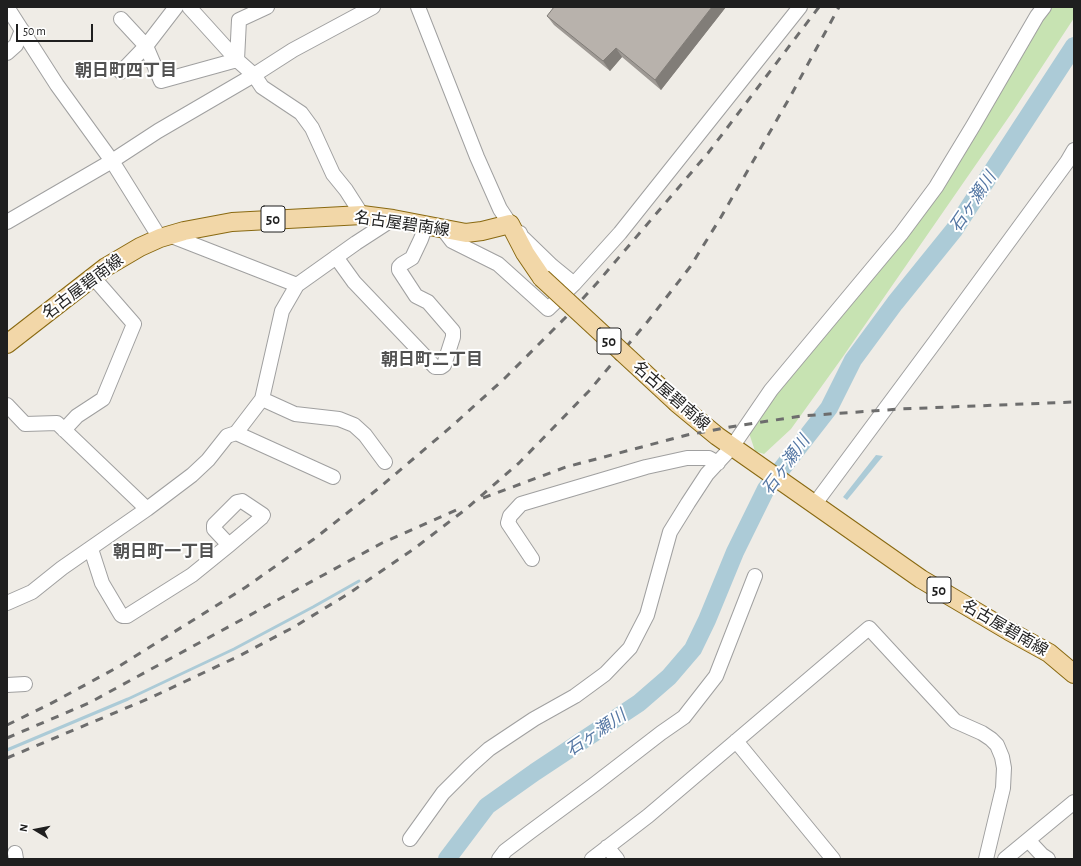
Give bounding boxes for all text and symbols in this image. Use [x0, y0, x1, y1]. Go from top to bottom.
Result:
scale bar [18, 16, 95, 42]
text: 50 m [23, 25, 46, 37]
district label: 朝日町四丁目 [75, 61, 177, 81]
water label: 石ヶ瀬川 [946, 168, 1000, 236]
road number: 50 [261, 206, 285, 232]
street label: 名古屋碧南線 [353, 208, 451, 240]
street label: 名古屋碧南線 [39, 250, 127, 324]
road number: 50 [597, 328, 621, 354]
district label: 朝日町二丁目 [381, 350, 483, 370]
street label: 名古屋碧南線 [628, 357, 714, 435]
water label: 石ヶ瀬川 [758, 431, 814, 499]
district label: 朝日町一丁目 [113, 542, 215, 562]
road number: 50 [927, 577, 951, 603]
street label: 名古屋碧南線 [959, 596, 1051, 660]
water label: 石ヶ瀬川 [562, 706, 630, 760]
north arrow [16, 810, 56, 850]
text: N [18, 823, 30, 833]

